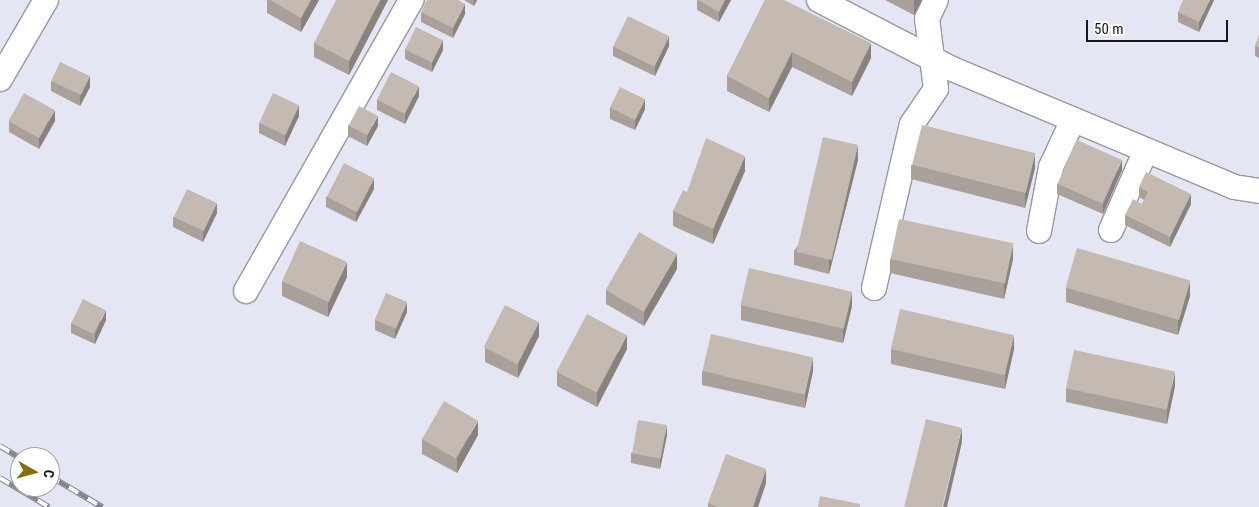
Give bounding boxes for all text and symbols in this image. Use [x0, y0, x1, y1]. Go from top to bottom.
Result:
scale bar [1089, 10, 1232, 42]
text: 50 m [1094, 20, 1124, 38]
north arrow [10, 447, 60, 497]
text: С [40, 469, 57, 479]

